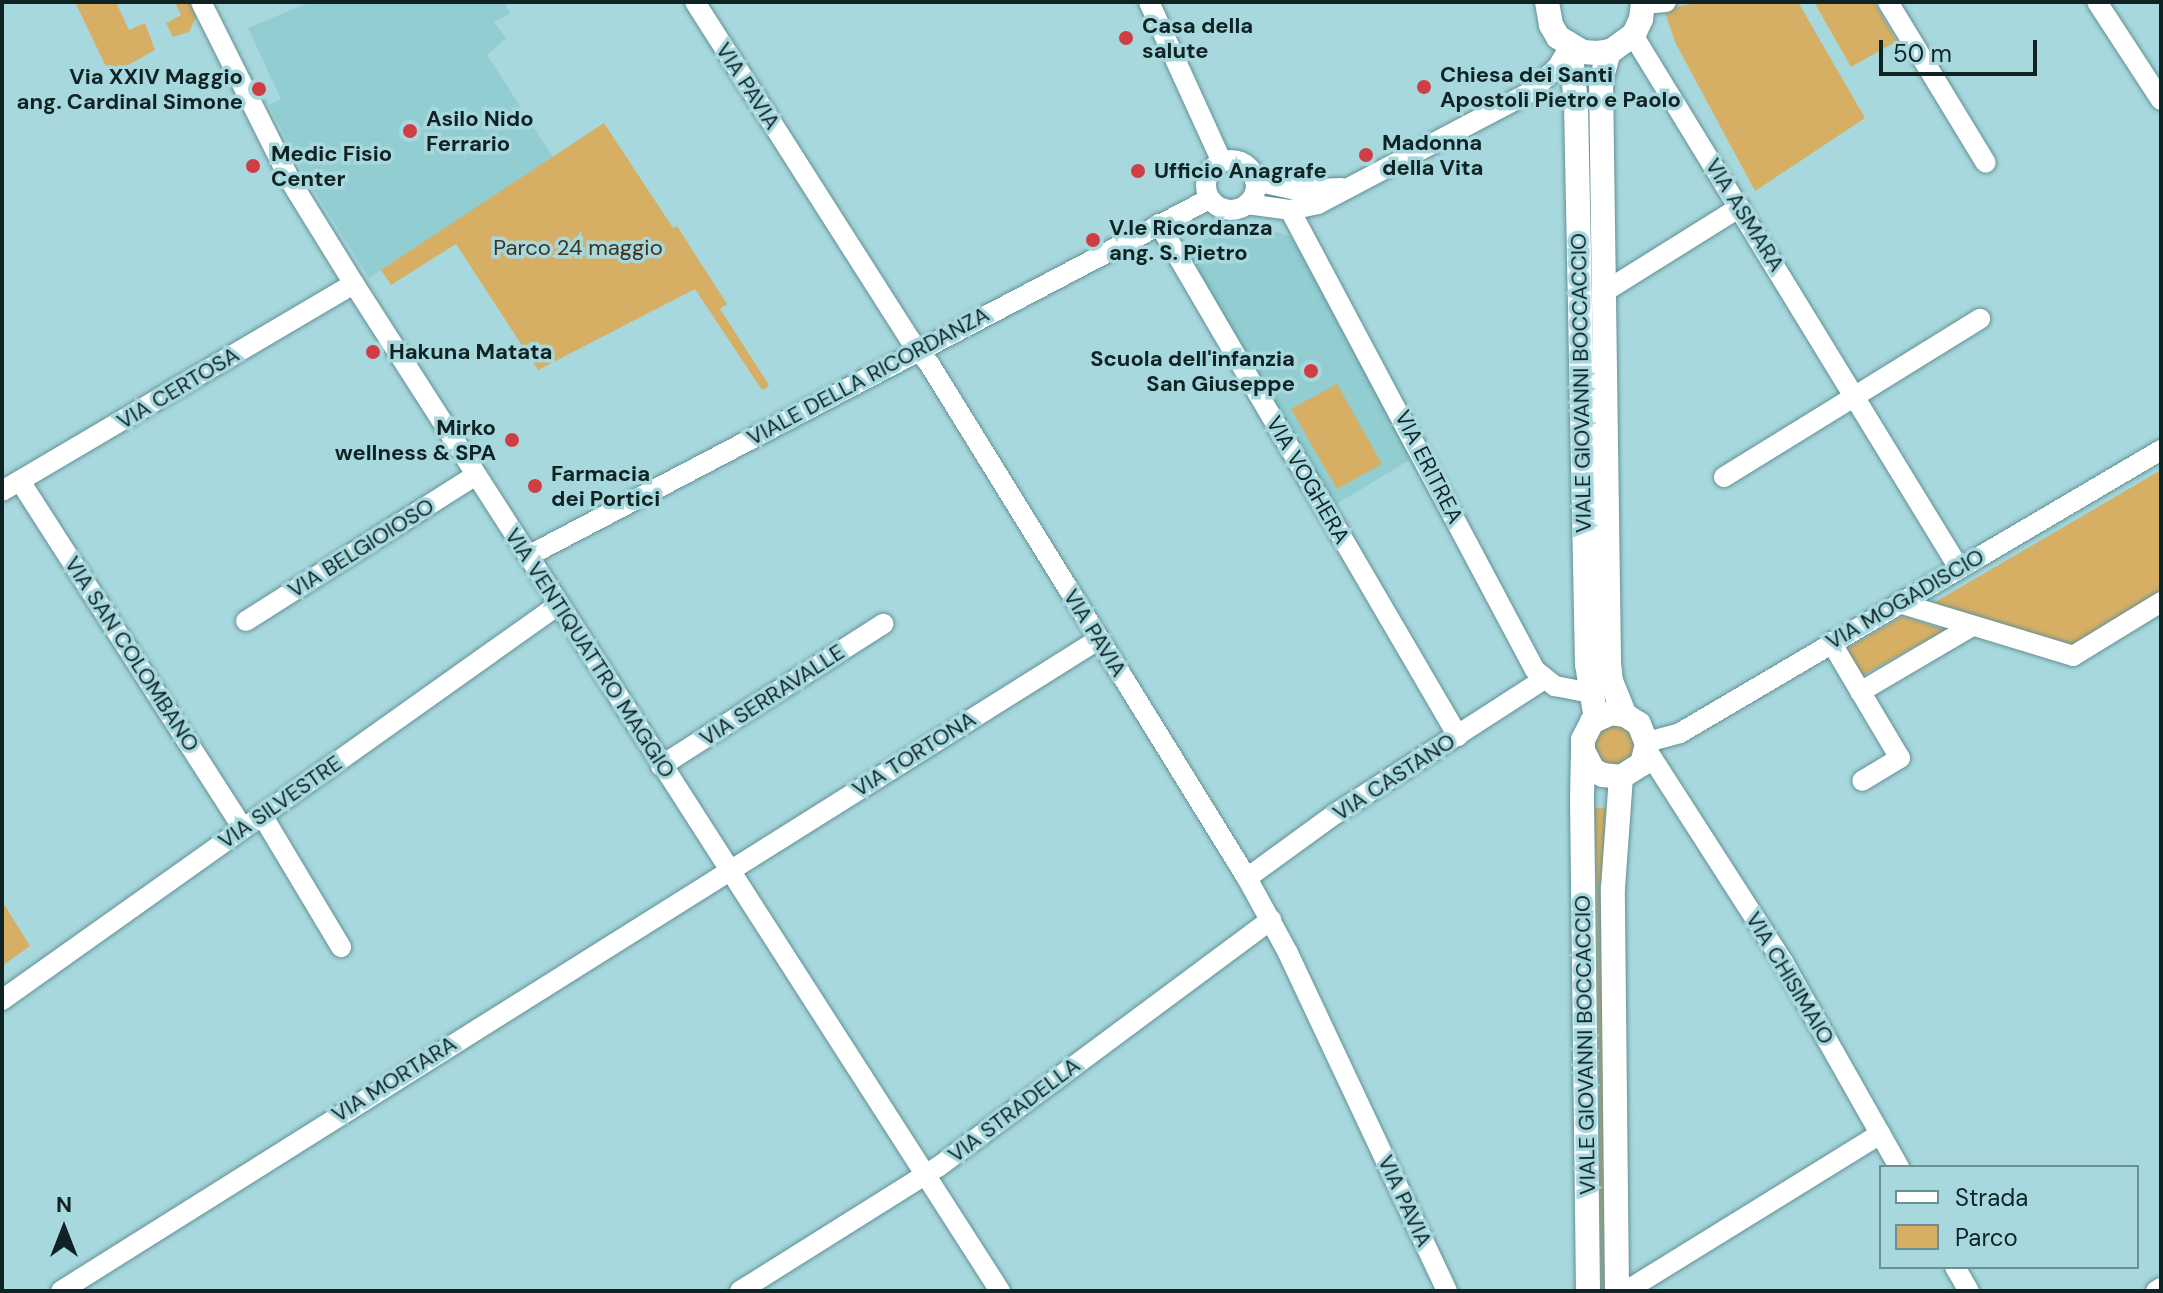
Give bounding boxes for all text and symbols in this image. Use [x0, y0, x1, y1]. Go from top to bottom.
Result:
place label: Casa della salute [1142, 12, 1253, 64]
scale bar [1883, 24, 2041, 74]
marker: Casa della salute [1117, 29, 1135, 47]
street label: VIA PAVIA [710, 38, 786, 134]
text: 50 m [1893, 38, 1952, 69]
place label: Chiesa dei Santi Apostoli Pietro e Paolo [1440, 61, 1681, 112]
place label: Via XXIV Maggio ang. Cardinal Simone [17, 63, 243, 114]
marker: Chiesa dei Santi Apostoli Pietro e Paolo [1415, 78, 1433, 96]
marker: Via XXIV Maggio ang. Cardinal Simone [250, 80, 268, 98]
place label: Asilo Nido Ferrario [426, 105, 534, 156]
marker: Asilo Nido Ferrario [401, 122, 419, 140]
place label: Madonna della Vita [1382, 129, 1483, 180]
place label: Medic Fisio Center [271, 140, 392, 192]
marker: Madonna della Vita [1357, 146, 1375, 164]
street label: VIA ASMARA [1700, 154, 1790, 276]
marker: Medic Fisio Center [242, 155, 264, 177]
place label: Ufficio Anagrafe [1154, 158, 1327, 184]
marker: Ufficio Anagrafe [1129, 162, 1147, 180]
place label: V.le Ricordanza ang. S. Pietro [1109, 214, 1273, 266]
marker: V.le Ricordanza ang. S. Pietro [1084, 231, 1102, 249]
street label: VIALE GIOVANNI BOCCACCIO [1565, 233, 1597, 533]
park label: Parco 24 maggio [493, 235, 663, 261]
street label: VIALE DELLA RICORDANZA [743, 301, 993, 451]
place label: Hakuna Matata [389, 339, 552, 365]
street label: VIA CERTOSA [112, 341, 244, 435]
marker: Hakuna Matata [364, 343, 382, 361]
place label: Scuola dell'infanzia San Giuseppe [1090, 345, 1295, 396]
marker: Scuola dell'infanzia San Giuseppe [1302, 362, 1320, 380]
street label: VIA ERITREA [1389, 406, 1469, 528]
street label: VIA VOGHERA [1261, 411, 1355, 549]
place label: Mirko wellness & SPA [335, 414, 496, 466]
marker: Mirko wellness & SPA [503, 431, 521, 449]
place label: Farmacia dei Portici [551, 460, 660, 512]
marker: Farmacia dei Portici [526, 477, 544, 495]
street label: VIA BELGIOIOSO [283, 493, 439, 603]
street label: VIA VENTIQUATTRO MAGGIO [499, 523, 681, 783]
street label: VIA MOGADISCIO [1821, 543, 1989, 655]
street label: VIA SAN COLOMBANO [59, 552, 205, 756]
street label: VIA PAVIA [1058, 584, 1132, 682]
street label: VIA SERRAVALLE [695, 638, 849, 752]
street label: VIA TORTONA [847, 706, 981, 802]
street label: VIA CASTANO [1328, 728, 1460, 826]
street label: VIA SILVESTRE [213, 750, 347, 854]
street label: VIALE GIOVANNI BOCCACCIO [1569, 895, 1601, 1195]
street label: VIA CHISIMAIO [1740, 907, 1840, 1049]
street label: VIA MORTARA [327, 1030, 461, 1128]
street label: VIA STRADELLA [943, 1052, 1085, 1168]
street label: VIA PAVIA [1372, 1151, 1438, 1251]
legend [1879, 1165, 2139, 1269]
text: Strada [1955, 1182, 2028, 1213]
north arrow [24, 1189, 104, 1269]
text: N [56, 1190, 72, 1219]
text: Parco [1955, 1222, 2018, 1253]

